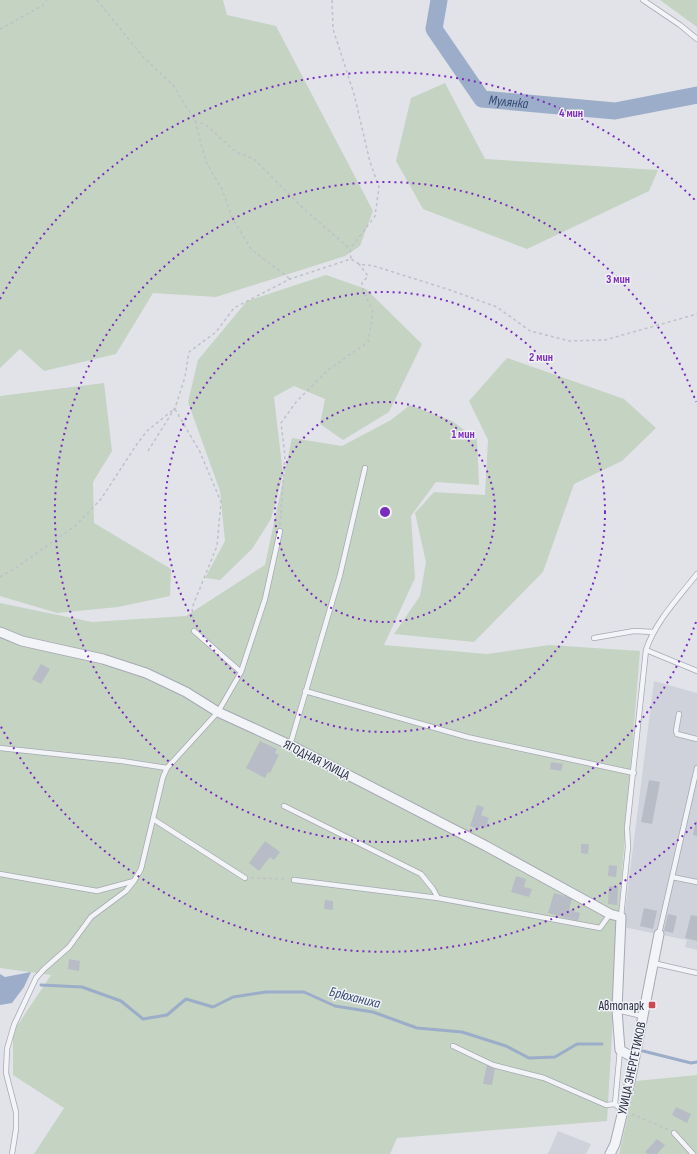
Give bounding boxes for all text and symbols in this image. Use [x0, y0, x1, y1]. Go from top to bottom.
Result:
water label: Мулянка [488, 92, 529, 112]
text: 4 мин [559, 106, 583, 121]
text: 3 мин [606, 272, 630, 287]
text: 2 мин [529, 350, 553, 365]
text: 1 мин [451, 427, 475, 442]
centre of rings [378, 505, 392, 519]
street label: ЯГОДНАЯ УЛИЦА [281, 736, 353, 784]
water label: Брюханиха [328, 983, 382, 1012]
place label: Автопарк [598, 998, 644, 1014]
marker: Автопарк [647, 1000, 657, 1010]
street label: УЛИЦА ЭНЕРГЕТИКОВ [614, 1020, 650, 1116]

